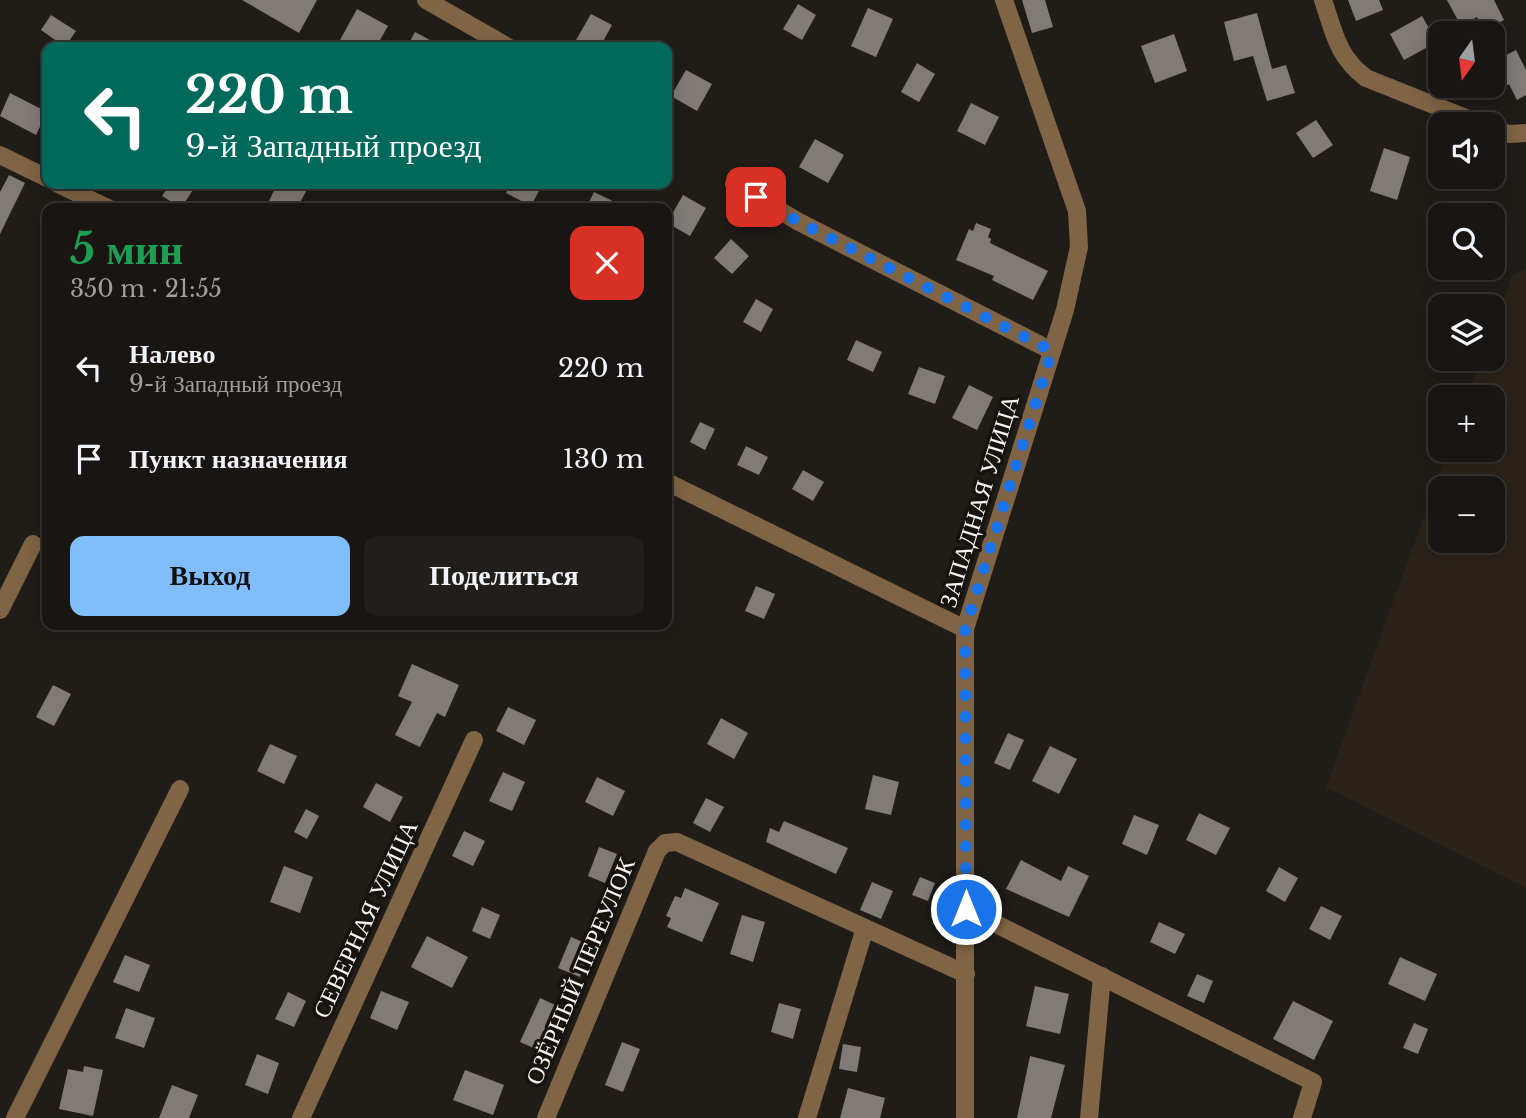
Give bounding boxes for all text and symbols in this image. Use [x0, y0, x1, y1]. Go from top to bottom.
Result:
north arrow [1428, 21, 1505, 98]
map controls [1428, 21, 1505, 553]
text: 220 m [185, 65, 353, 126]
icon: left [70, 70, 161, 161]
button: sound [1428, 112, 1505, 189]
text: 9-й Западный проезд [185, 126, 482, 166]
pin [726, 167, 786, 227]
icon: arrive [737, 178, 775, 216]
button: search [1428, 203, 1505, 280]
text: 5 мин [70, 223, 183, 275]
button: close [570, 226, 644, 300]
text: 350 m · 21:55 [70, 275, 222, 303]
button: layers [1428, 294, 1505, 371]
text: Налево [129, 338, 215, 370]
icon: left [70, 349, 108, 387]
text: 220 m [558, 352, 644, 384]
text: 9-й Западный проезд [129, 370, 342, 398]
button: + [1428, 385, 1505, 462]
street label: ЗАПАДНАЯ УЛИЦА [933, 391, 1025, 611]
icon: arrive [70, 440, 108, 478]
text: Пункт назначения [129, 443, 347, 475]
text: 130 m [562, 443, 644, 475]
button: − [1428, 476, 1505, 553]
button: Выход [70, 536, 350, 616]
button: Поделиться [364, 536, 644, 616]
street label: СЕВЕРНАЯ УЛИЦА [306, 815, 424, 1022]
street label: ОЗЁРНЫЙ ПЕРЕУЛОК [519, 852, 641, 1089]
position arrow [929, 872, 1003, 946]

